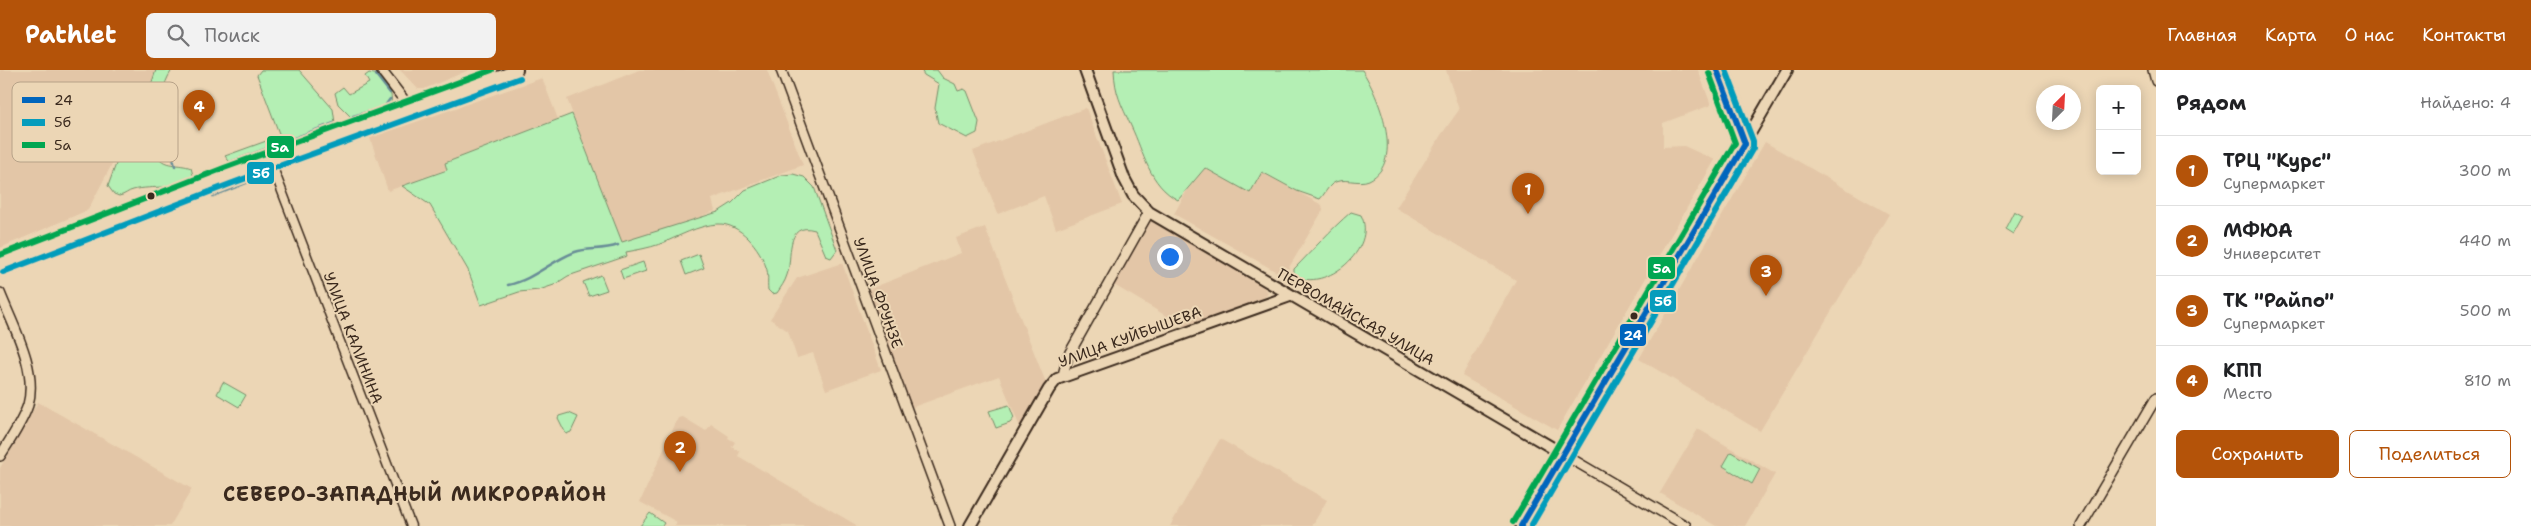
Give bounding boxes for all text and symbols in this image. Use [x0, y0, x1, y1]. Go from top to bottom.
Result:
search box [146, 13, 496, 58]
text: Pathlet [25, 19, 116, 51]
icon: search [164, 21, 192, 49]
text: Поиск [204, 23, 260, 48]
text: Главная [2167, 23, 2237, 47]
text: Карта [2265, 23, 2317, 47]
text: О нас [2345, 23, 2394, 47]
text: Контакты [2422, 23, 2506, 47]
legend [12, 82, 178, 162]
north arrow [2036, 85, 2081, 130]
map controls [2096, 85, 2141, 175]
button: + [2096, 85, 2141, 130]
text: Рядом [2176, 89, 2246, 117]
pin: 4 [183, 90, 215, 131]
text: 24 [54, 91, 73, 109]
text: Найдено: 4 [2420, 92, 2511, 113]
text: 5б [54, 113, 71, 131]
button: − [2096, 130, 2141, 175]
line badge: 5а [266, 135, 295, 159]
text: 5а [54, 136, 72, 154]
text: 5а [271, 138, 290, 156]
text: ТРЦ "Курс" [2223, 148, 2331, 173]
text: 1 [2188, 160, 2196, 181]
text: 300 m [2459, 160, 2511, 181]
line badge: 5б [246, 161, 275, 185]
text: 5б [252, 164, 270, 182]
pin: 1 [1512, 173, 1544, 214]
text: Супермаркет [2223, 173, 2325, 194]
unlabelled marker [146, 191, 156, 201]
text: МФЮА [2223, 218, 2292, 243]
text: 2 [2186, 230, 2198, 251]
text: 440 m [2459, 230, 2511, 251]
street label: УЛИЦА ФРУНЗЕ [849, 235, 907, 351]
text: Университет [2223, 243, 2321, 264]
your location [1157, 244, 1183, 270]
pin: 3 [1750, 255, 1782, 296]
line badge: 5а [1647, 256, 1676, 280]
text: 5а [1653, 259, 1672, 277]
street label: ПЕРВОМАЙСКАЯ УЛИЦА [1274, 263, 1439, 370]
street label: УЛИЦА КАЛИНИНА [319, 269, 387, 407]
text: ТК "Райпо" [2223, 288, 2334, 313]
line badge: 5б [1649, 289, 1677, 313]
text: 5б [1654, 292, 1672, 310]
text: 3 [2186, 300, 2198, 321]
text: 500 m [2460, 300, 2511, 321]
street label: УЛИЦА КУЙБЫШЕВА [1055, 301, 1204, 372]
unlabelled marker [1629, 311, 1639, 321]
text: Супермаркет [2223, 313, 2325, 334]
line badge: 24 [1619, 323, 1647, 347]
text: 24 [1623, 326, 1643, 344]
text: КПП [2223, 358, 2262, 383]
text: 4 [2186, 370, 2198, 391]
text: 810 m [2464, 370, 2511, 391]
text: Место [2223, 383, 2273, 404]
button: Сохранить [2176, 430, 2339, 478]
button: Поделиться [2349, 430, 2511, 478]
pin: 2 [664, 431, 696, 472]
district label: СЕВЕРО-ЗАПАДНЫЙ МИКРОРАЙОН [223, 480, 607, 507]

